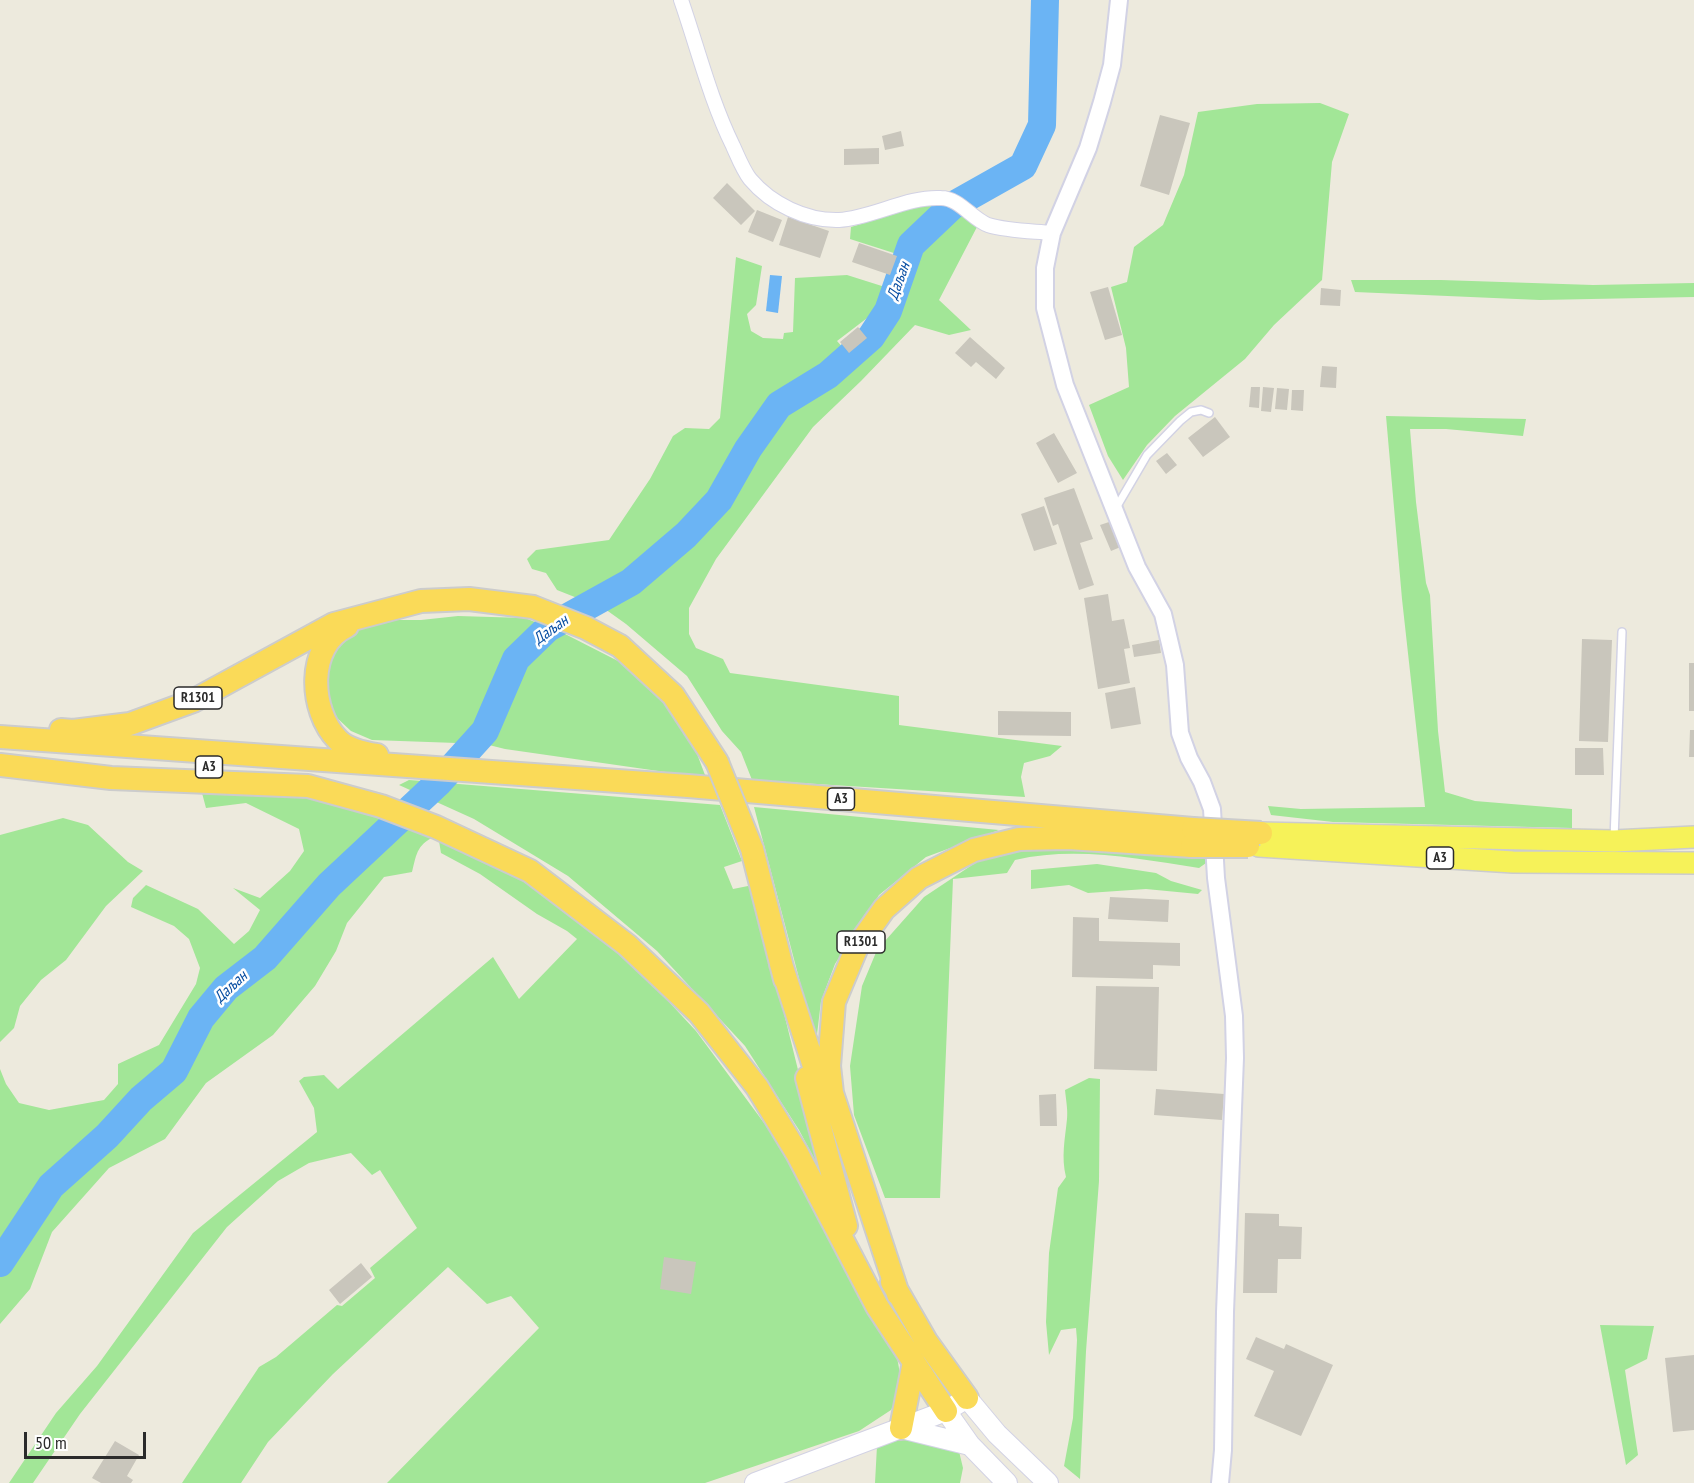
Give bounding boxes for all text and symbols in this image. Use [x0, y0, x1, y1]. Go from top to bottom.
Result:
water label: Даљан [883, 260, 915, 302]
water label: Даљан [530, 611, 572, 649]
road number: R1301 [174, 687, 222, 709]
road number: A3 [196, 756, 222, 778]
road number: A3 [828, 788, 854, 810]
road number: A3 [1426, 847, 1454, 869]
road number: R1301 [837, 931, 885, 953]
water label: Даљан [211, 967, 251, 1007]
scale bar [27, 1420, 148, 1458]
text: 50 m [35, 1431, 67, 1454]

